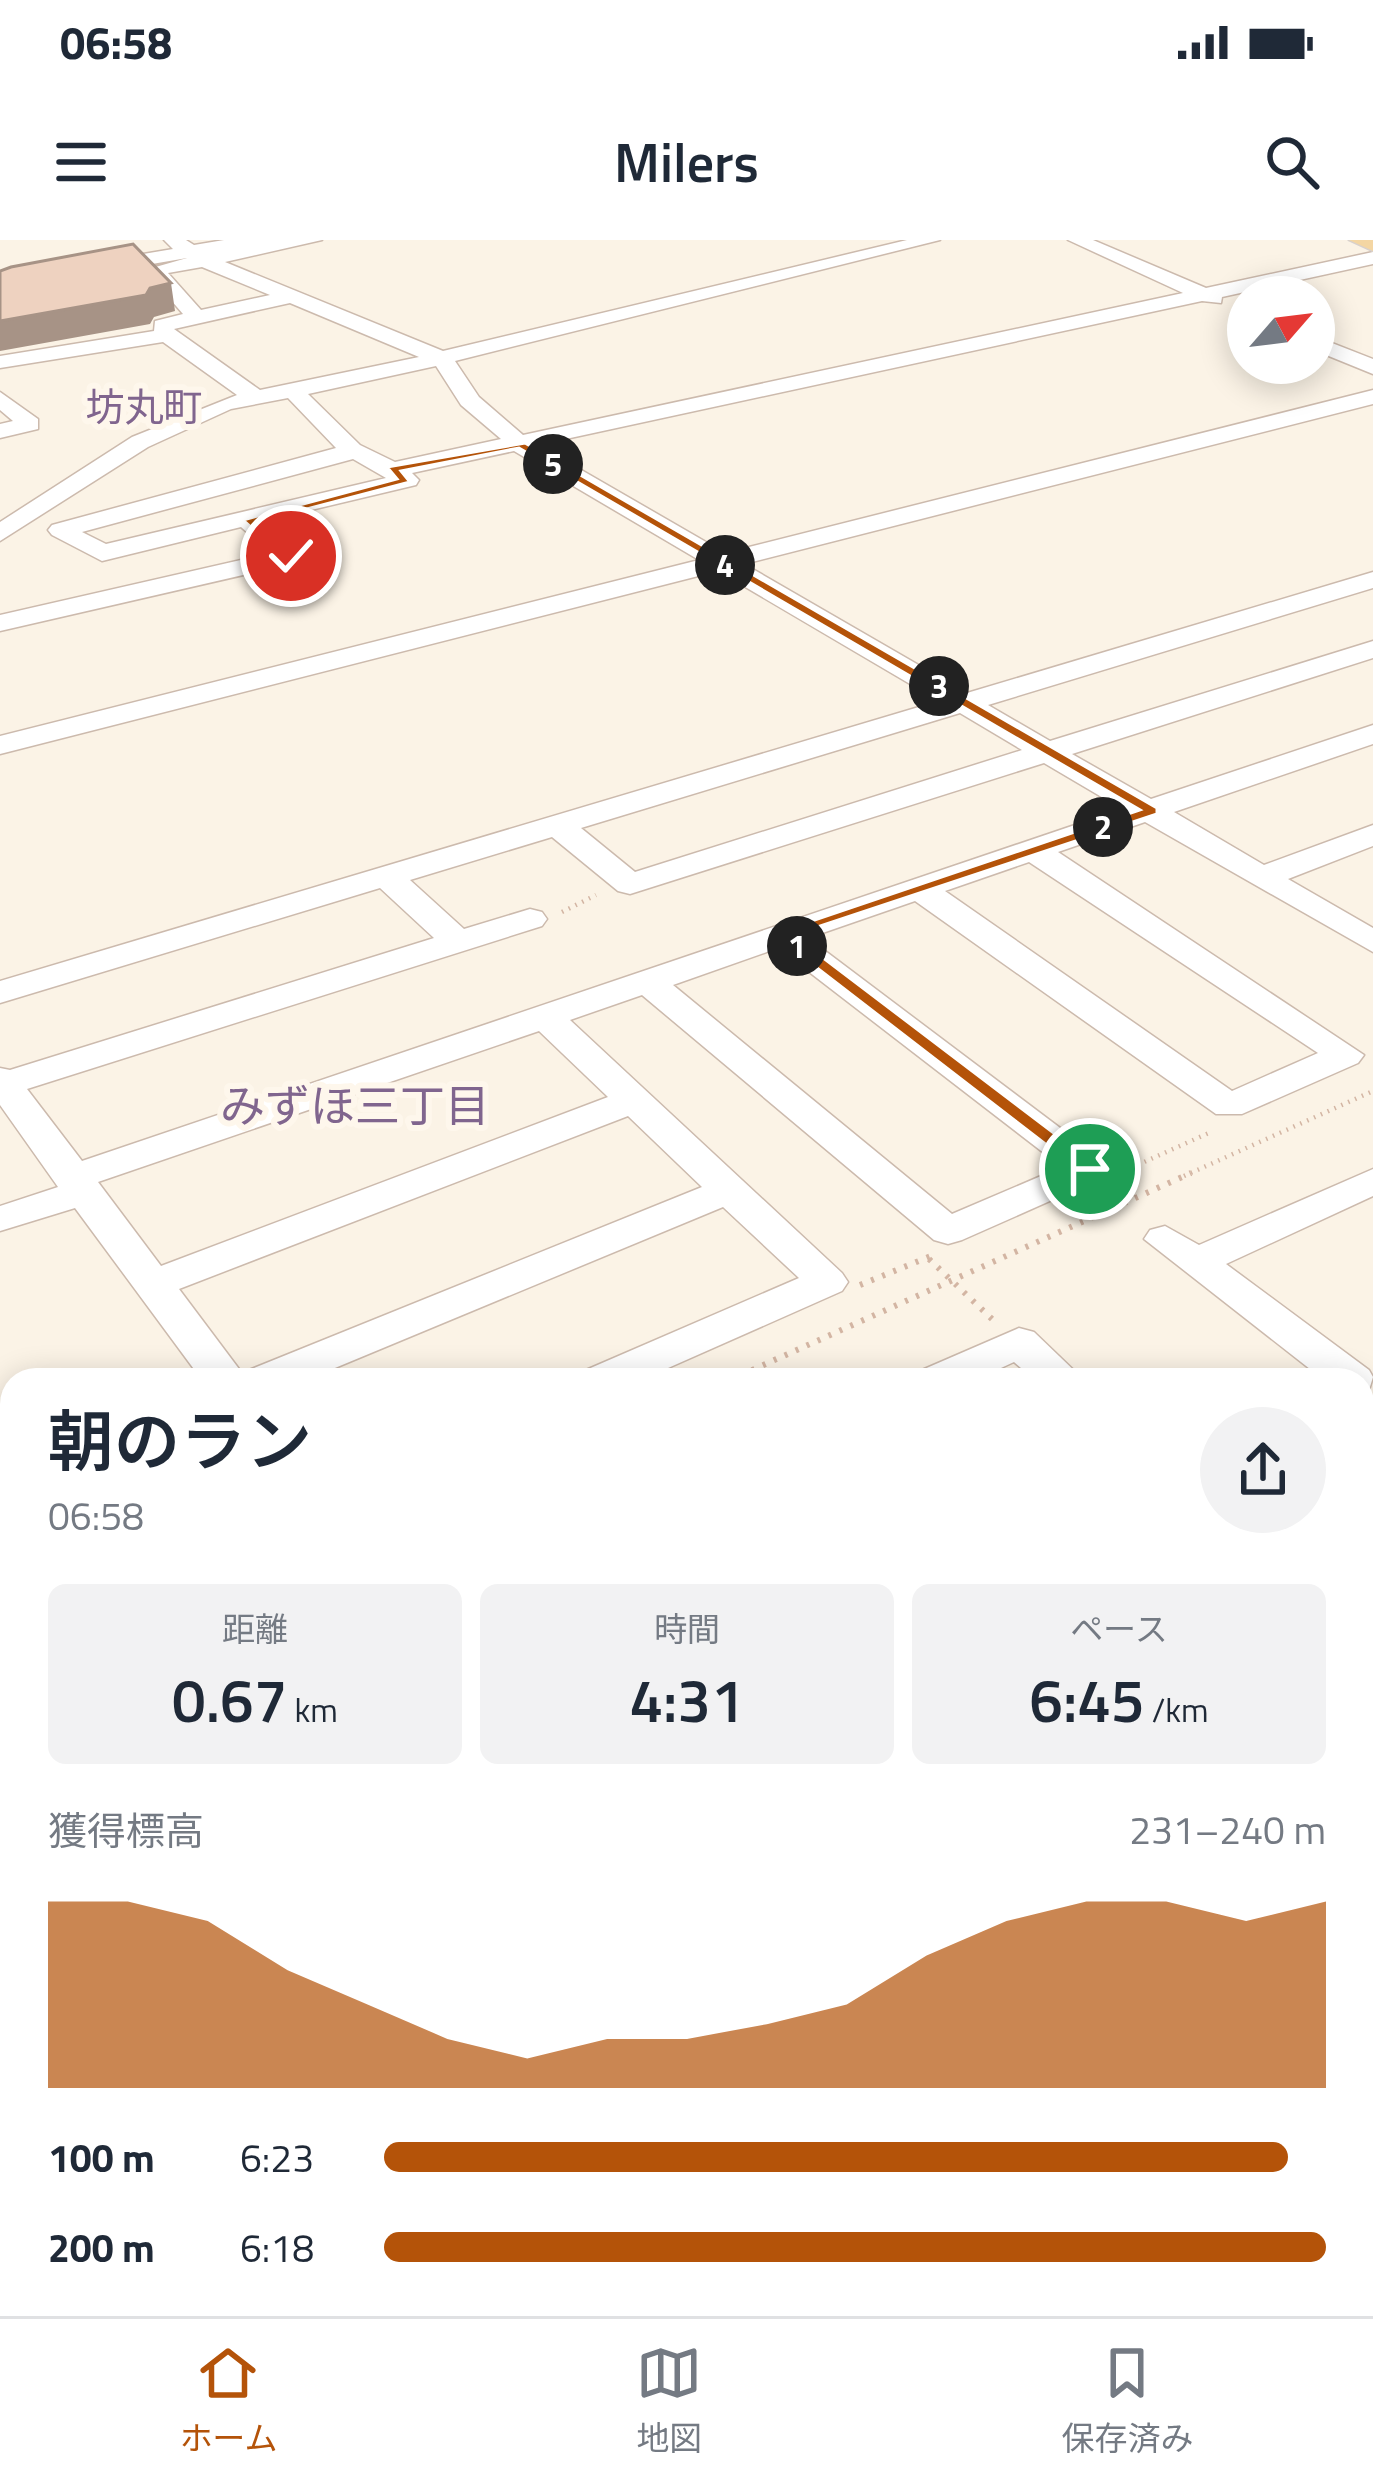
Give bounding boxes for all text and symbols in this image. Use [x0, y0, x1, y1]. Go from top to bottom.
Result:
text: 06:58 [60, 8, 172, 76]
text: Milers [614, 121, 759, 203]
icon: menu [48, 129, 114, 195]
icon: search [1259, 129, 1325, 195]
north arrow [1227, 276, 1335, 384]
map controls [1227, 276, 1335, 384]
district label: 坊丸町 [85, 377, 203, 436]
pin: 5 [523, 434, 583, 494]
text: 5 [544, 439, 562, 489]
pin [240, 505, 342, 607]
icon: check [258, 523, 324, 589]
pin: 4 [695, 535, 755, 595]
text: 4 [716, 540, 734, 590]
pin: 3 [909, 656, 969, 716]
text: 3 [930, 661, 948, 711]
pin: 2 [1073, 797, 1133, 857]
text: 2 [1094, 802, 1112, 852]
pin: 1 [767, 916, 827, 976]
text: 1 [788, 921, 806, 971]
district label: みずほ三丁目 [220, 1071, 490, 1139]
pin [1039, 1118, 1141, 1220]
icon: arrive [1057, 1136, 1123, 1202]
text: 朝のラン [48, 1390, 312, 1491]
button: share [1200, 1407, 1326, 1533]
text: 06:58 [48, 1486, 144, 1545]
text: 距離 [222, 1604, 288, 1654]
text: 時間 [654, 1604, 720, 1654]
text: ペース [1070, 1604, 1168, 1654]
text: 0.67 [172, 1654, 287, 1745]
text: 4:31 [629, 1654, 745, 1745]
text: 6:45 [1029, 1654, 1144, 1745]
text: km [287, 1685, 338, 1735]
text: /km [1144, 1685, 1209, 1735]
text: 231–240 m [1129, 1800, 1326, 1859]
text: 獲得標高 [48, 1801, 204, 1860]
text: 100 m [48, 2128, 155, 2187]
text: 6:23 [240, 2128, 314, 2187]
text: 200 m [48, 2218, 155, 2277]
text: 6:18 [240, 2218, 314, 2277]
tab: ホーム [179, 2340, 278, 2463]
tab: 地図 [636, 2340, 702, 2463]
tab: 保存済み [1061, 2340, 1193, 2463]

